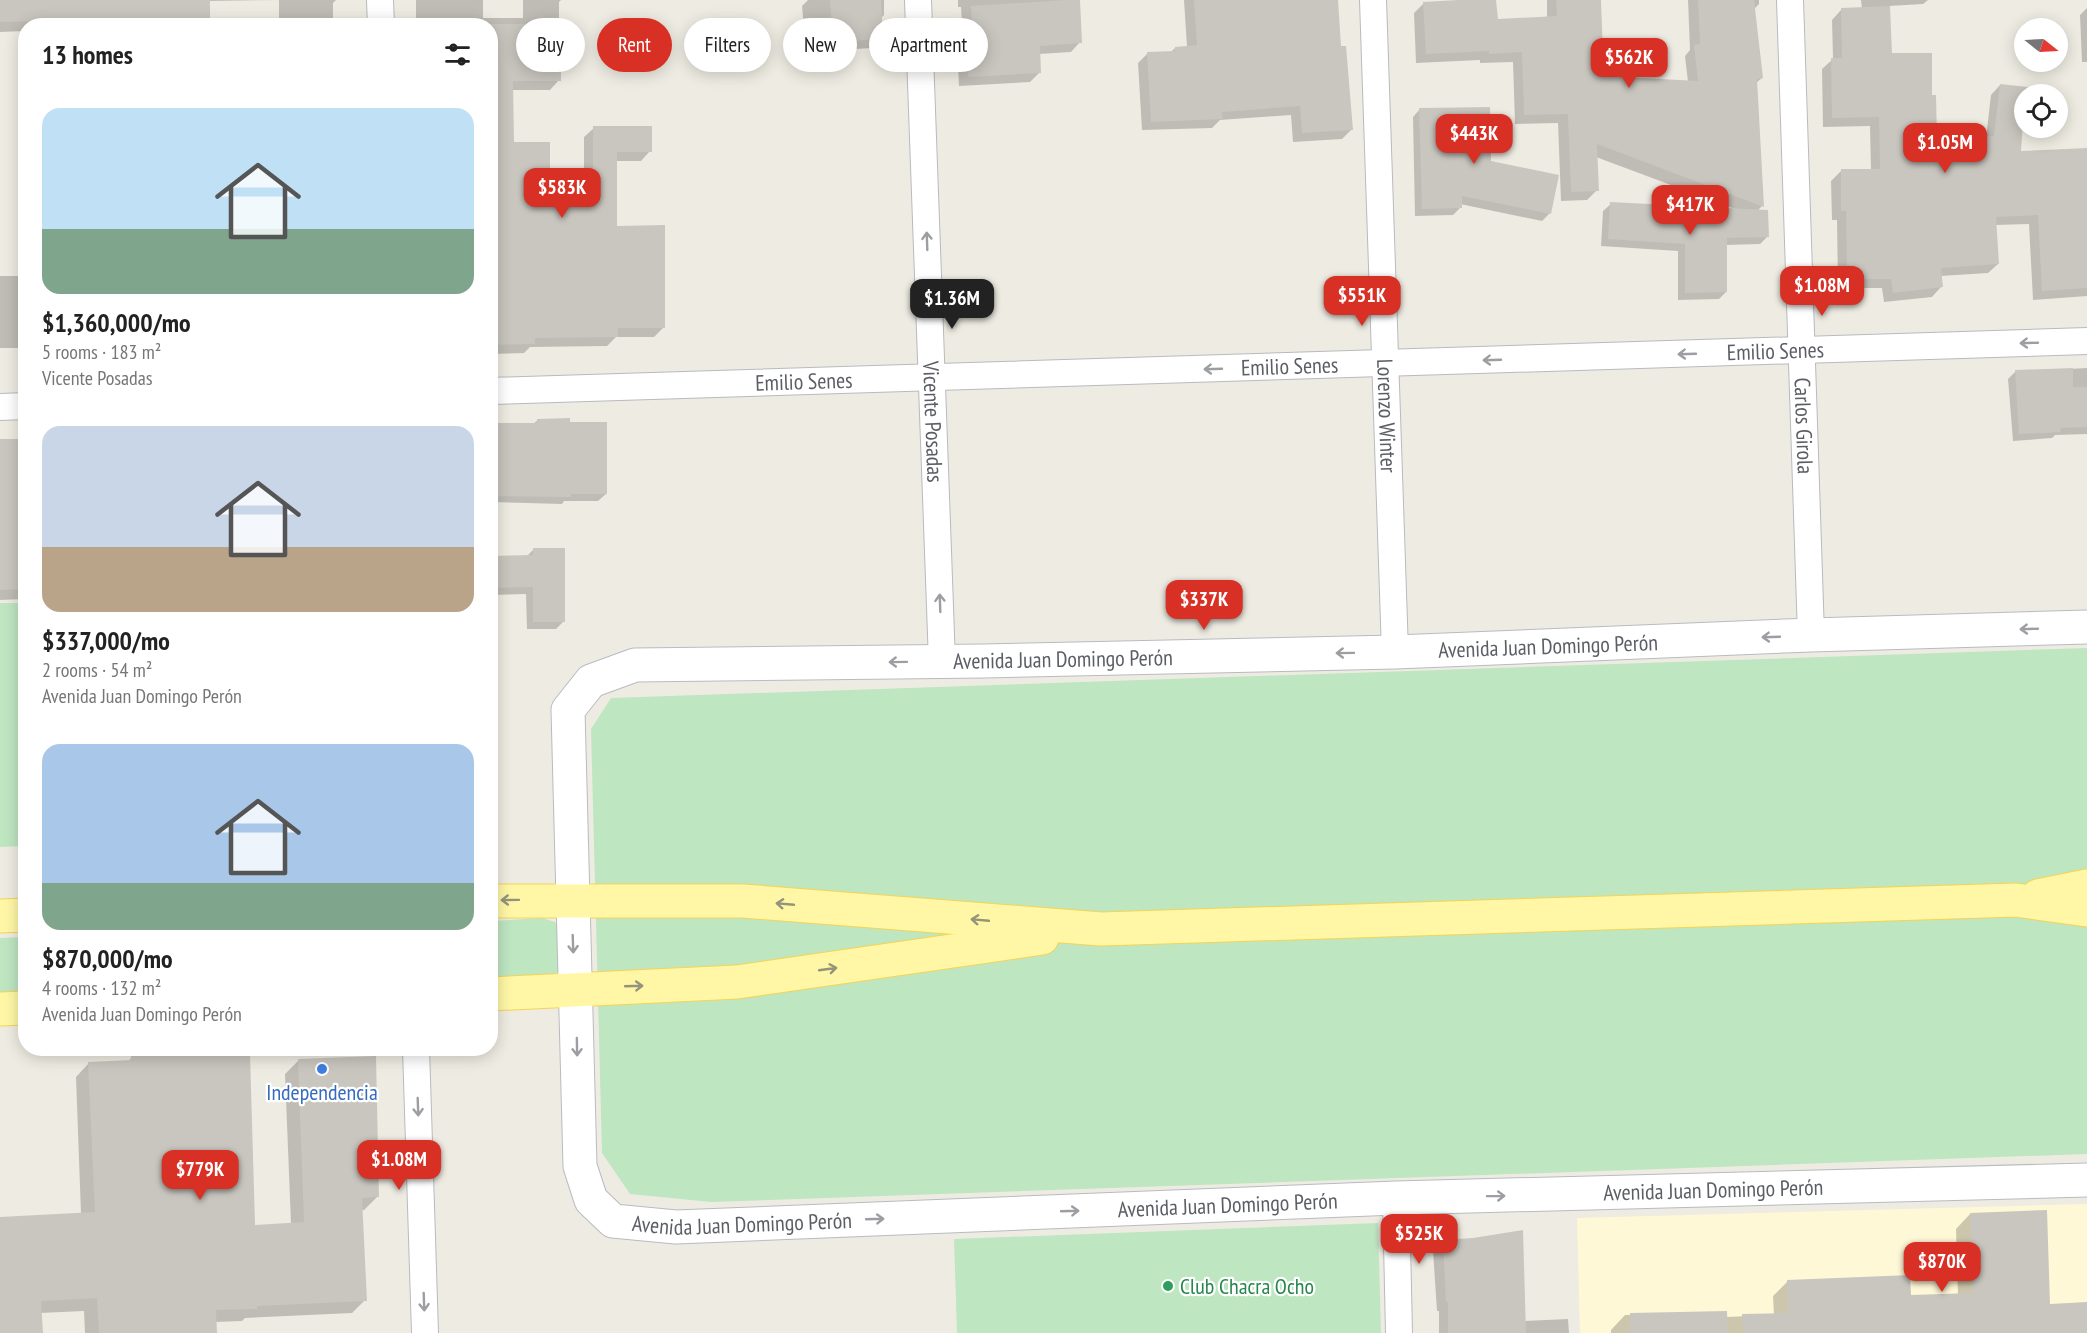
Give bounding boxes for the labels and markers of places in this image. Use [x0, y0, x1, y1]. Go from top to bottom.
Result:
pin: $562K [1587, 38, 1671, 89]
pin: $443K [1432, 114, 1516, 165]
pin: $1.05M [1896, 123, 1994, 174]
pin: $583K [520, 168, 604, 219]
pin: $417K [1648, 185, 1732, 236]
pin: $1.08M [1773, 266, 1871, 317]
pin: $551K [1320, 276, 1404, 327]
pin: $1.36M [903, 279, 1001, 330]
pin: $337K [1162, 580, 1246, 631]
marker: Independencia [315, 1062, 329, 1076]
place label: Independencia [266, 1078, 378, 1106]
pin: $1.08M [350, 1140, 448, 1191]
pin: $779K [158, 1150, 242, 1201]
pin: $525K [1377, 1214, 1461, 1265]
pin: $870K [1900, 1242, 1984, 1293]
place label: Club Chacra Ocho [1180, 1272, 1314, 1300]
marker: Club Chacra Ocho [1161, 1279, 1175, 1293]

